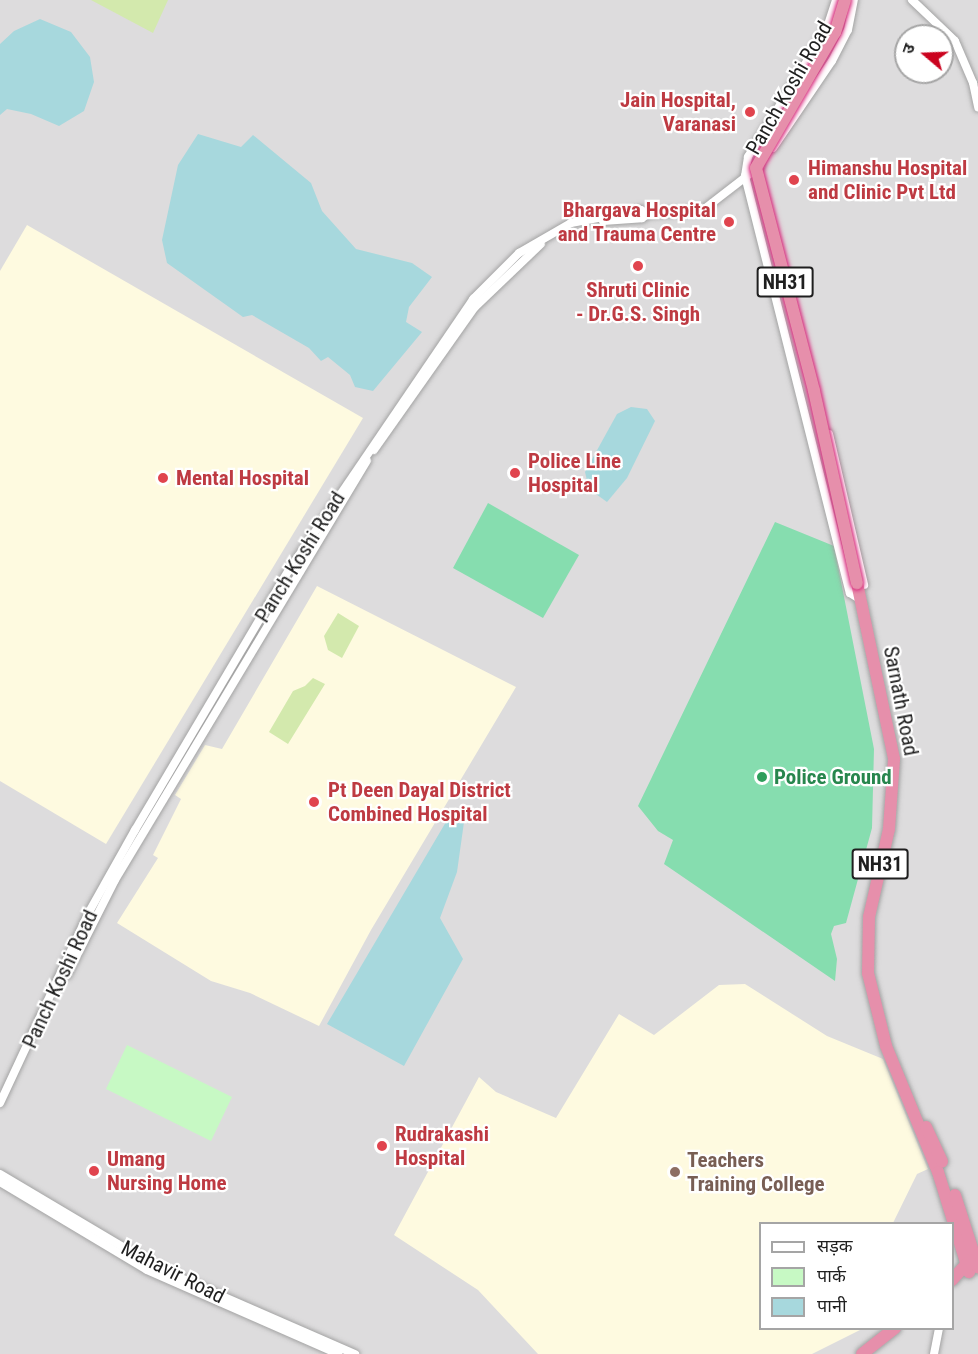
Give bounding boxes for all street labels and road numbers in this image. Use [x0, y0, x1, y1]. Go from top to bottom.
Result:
street label: Panch Koshi Road [741, 17, 837, 159]
road number: NH31 [756, 265, 814, 299]
street label: Panch Koshi Road [250, 487, 350, 627]
street label: Sarnath Road [878, 644, 924, 758]
road number: NH31 [852, 847, 908, 881]
street label: Panch Koshi Road [17, 906, 103, 1052]
street label: Mahavir Road [117, 1235, 229, 1309]

